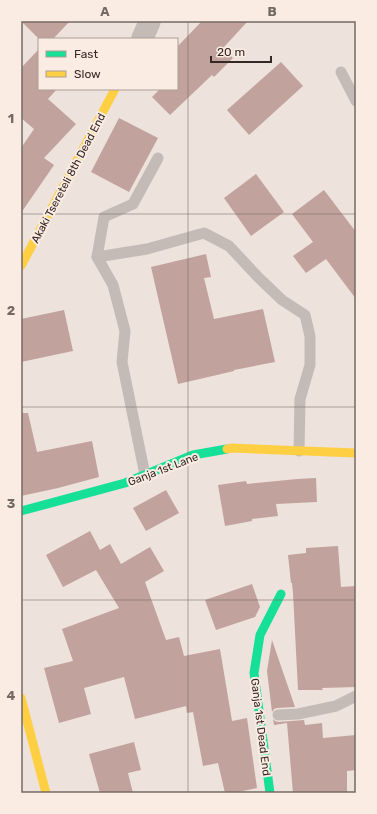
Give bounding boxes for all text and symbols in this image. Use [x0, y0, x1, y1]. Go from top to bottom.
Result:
text: A [100, 4, 110, 19]
text: B [267, 4, 277, 19]
legend [38, 38, 178, 90]
scale bar [211, 38, 271, 64]
text: 20 m [217, 45, 245, 59]
text: Fast [74, 47, 98, 61]
text: Slow [74, 67, 101, 81]
text: 1 [8, 111, 14, 126]
street label: Akaki Tsereteli 8th Dead End [29, 111, 108, 245]
text: 2 [7, 303, 15, 318]
street label: Ganja 1st Lane [126, 450, 200, 489]
text: 3 [7, 496, 16, 511]
street label: Ganja 1st Dead End [248, 678, 273, 777]
text: 4 [7, 688, 16, 703]

